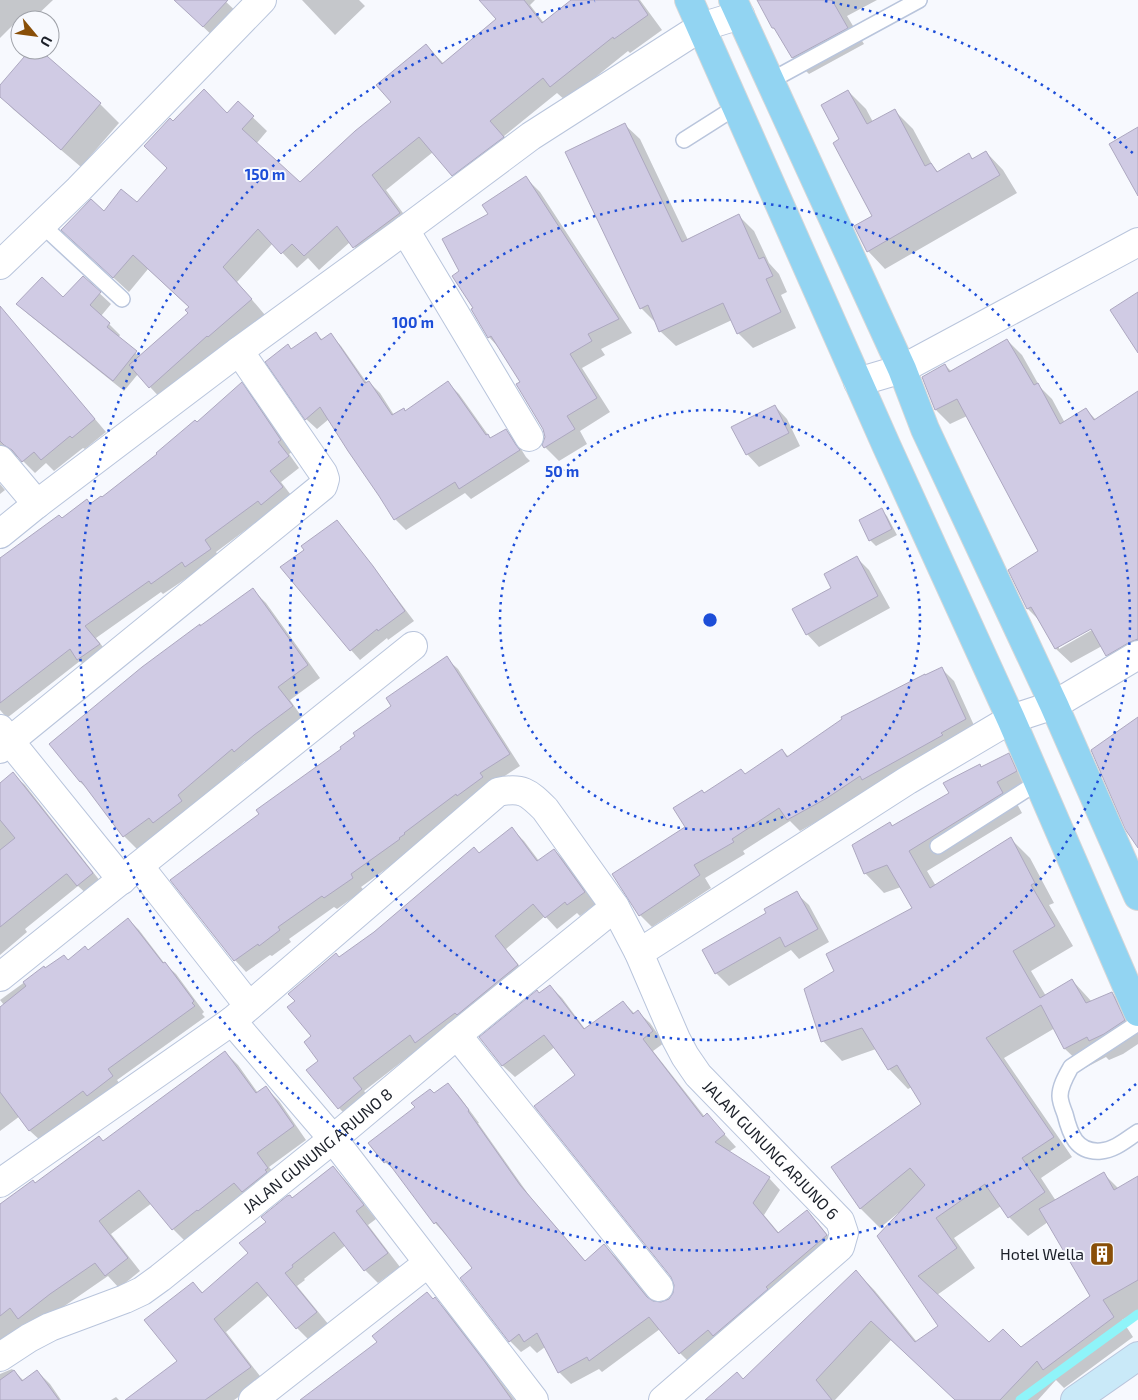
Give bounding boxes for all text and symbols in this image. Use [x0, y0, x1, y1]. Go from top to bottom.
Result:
north arrow [10, 10, 60, 60]
text: U [37, 33, 57, 50]
text: 150 m [245, 165, 285, 183]
text: 100 m [392, 313, 434, 331]
text: 50 m [545, 462, 579, 480]
centre of rings [701, 611, 719, 629]
street label: JALAN GUNUNG ARJUNO 6 [699, 1076, 843, 1223]
street label: JALAN GUNUNG ARJUNO 8 [239, 1084, 396, 1217]
building icon: Hotel Wella [1089, 1241, 1115, 1267]
place label: Hotel Wella [1000, 1244, 1084, 1263]

